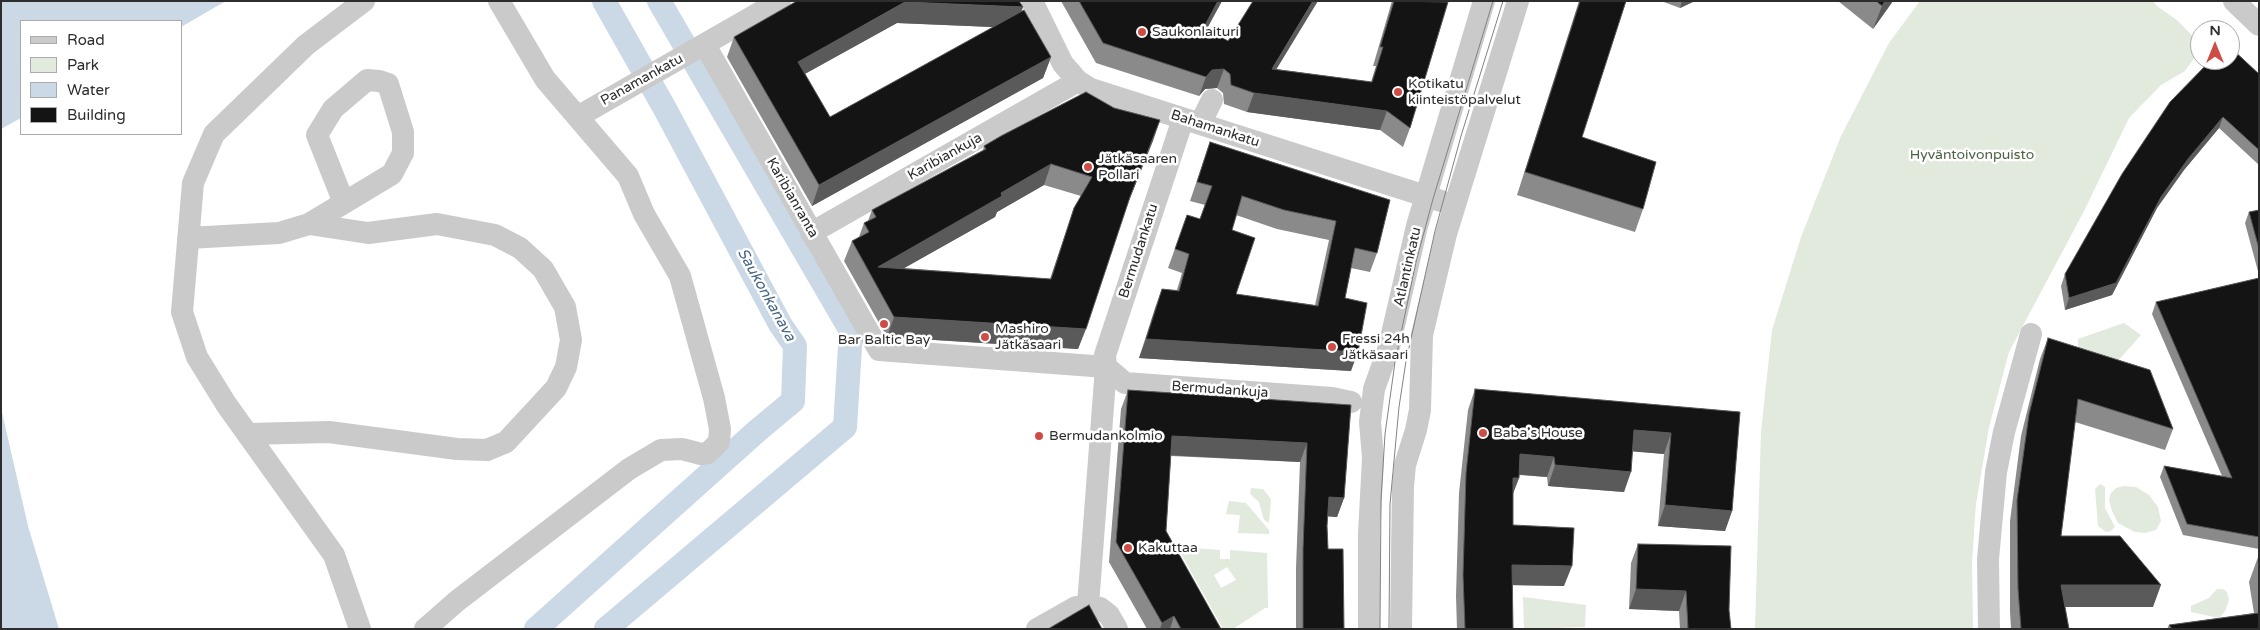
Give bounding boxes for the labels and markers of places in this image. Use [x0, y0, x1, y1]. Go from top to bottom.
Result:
place label: Saukonlaituri [1152, 24, 1239, 40]
marker: Saukonlaituri [1136, 26, 1148, 38]
place label: Kotikatu kiinteistöpalvelut [1408, 76, 1521, 108]
marker: Kotikatu kiinteistöpalvelut [1392, 86, 1404, 98]
place label: Jätkäsaaren Pollari [1098, 151, 1177, 184]
marker: Jätkäsaaren Pollari [1082, 161, 1094, 173]
marker: Bar Baltic Bay [878, 318, 890, 330]
place label: Mashiro Jätkäsaari [995, 321, 1061, 354]
marker: Mashiro Jätkäsaari [979, 331, 991, 343]
place label: Fressi 24h Jätkäsaari [1342, 331, 1410, 364]
place label: Bar Baltic Bay [838, 332, 930, 348]
marker: Fressi 24h Jätkäsaari [1326, 341, 1338, 353]
place label: Baba's House [1493, 425, 1583, 441]
marker: Baba's House [1477, 427, 1489, 439]
place label: Bermudankolmio [1049, 428, 1163, 444]
marker: Bermudankolmio [1033, 430, 1045, 442]
place label: Kakuttaa [1138, 540, 1198, 556]
marker: Kakuttaa [1122, 542, 1134, 554]

